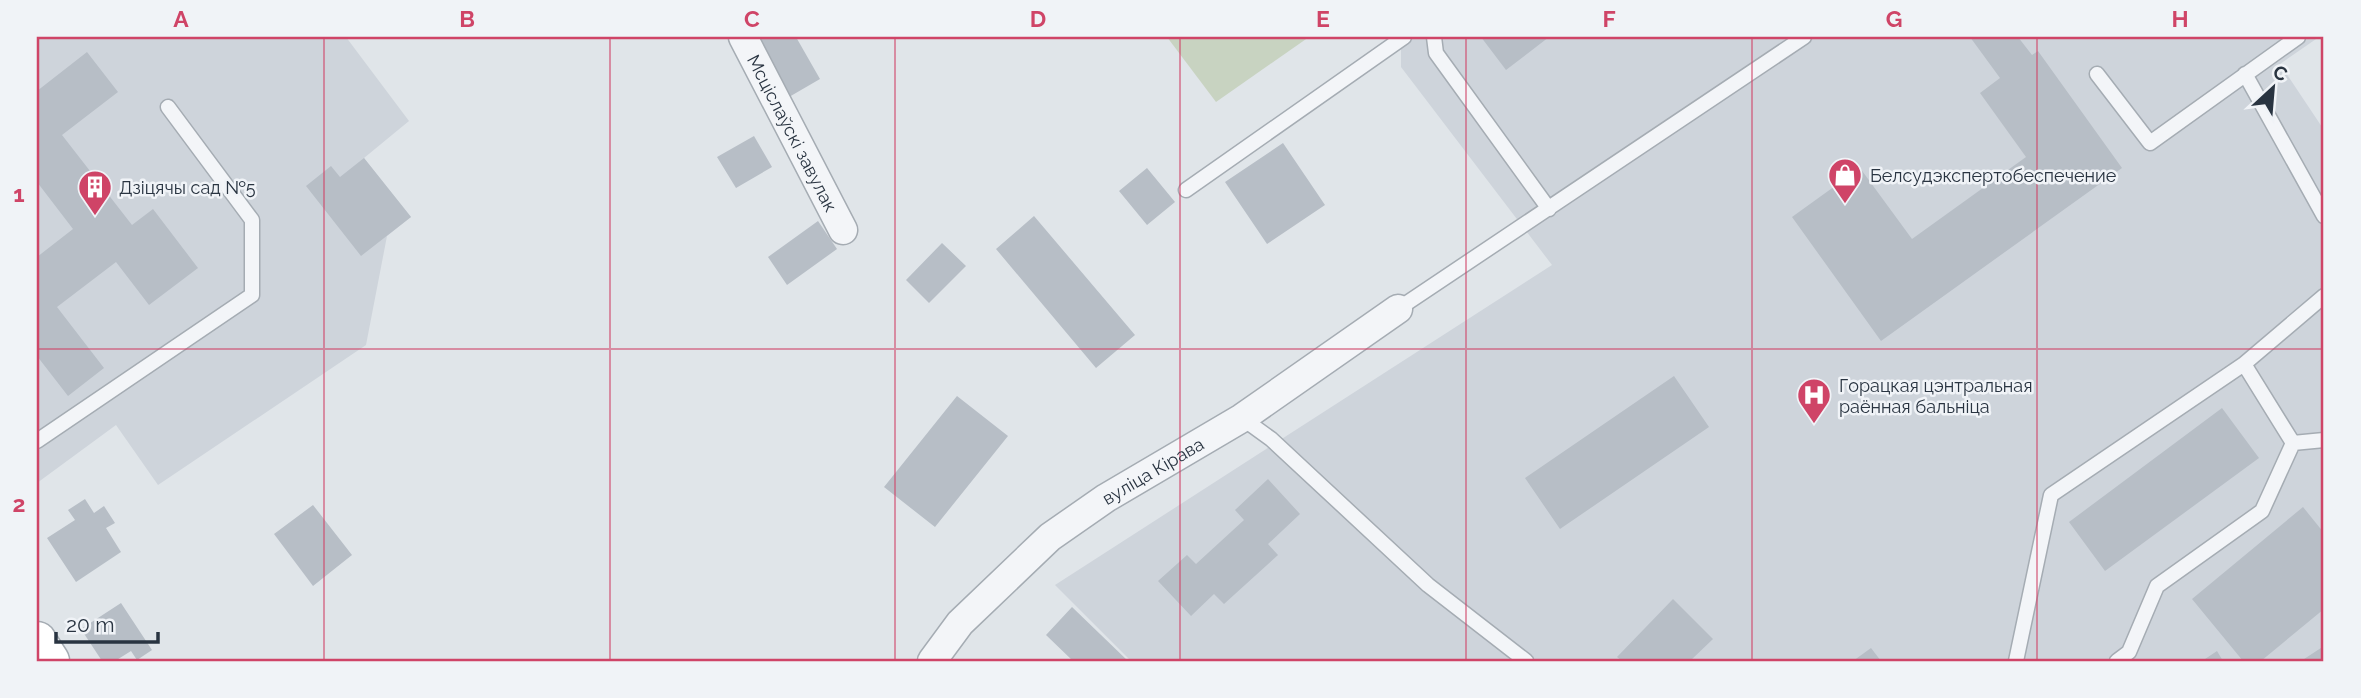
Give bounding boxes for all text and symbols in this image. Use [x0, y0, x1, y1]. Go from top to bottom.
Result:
text: A [173, 5, 189, 32]
text: B [459, 5, 475, 32]
text: C [744, 5, 760, 32]
text: D [1030, 5, 1046, 32]
text: E [1316, 5, 1330, 32]
text: F [1602, 5, 1616, 32]
text: G [1886, 5, 1902, 32]
text: H [2171, 5, 2189, 32]
street label: Мсціслаўскі завулак [743, 51, 842, 215]
north arrow [2238, 52, 2308, 122]
text: С [2270, 60, 2291, 85]
shop icon: Белсудэкспертобеспечение [1826, 156, 1864, 205]
place label: Белсудэкспертобеспечение [1870, 165, 2117, 186]
building icon: Дзіцячы сад №5 [76, 168, 114, 217]
place label: Дзіцячы сад №5 [119, 177, 256, 198]
text: 1 [13, 180, 25, 207]
place label: Горацкая цэнтральная раённая бальніца [1839, 375, 2032, 417]
hospital icon: Горацкая цэнтральная раённая бальніца [1795, 376, 1833, 425]
street label: вуліца Кірава [1098, 433, 1207, 509]
text: 2 [13, 490, 25, 517]
scale bar [56, 600, 158, 644]
text: 20 m [66, 612, 114, 637]

